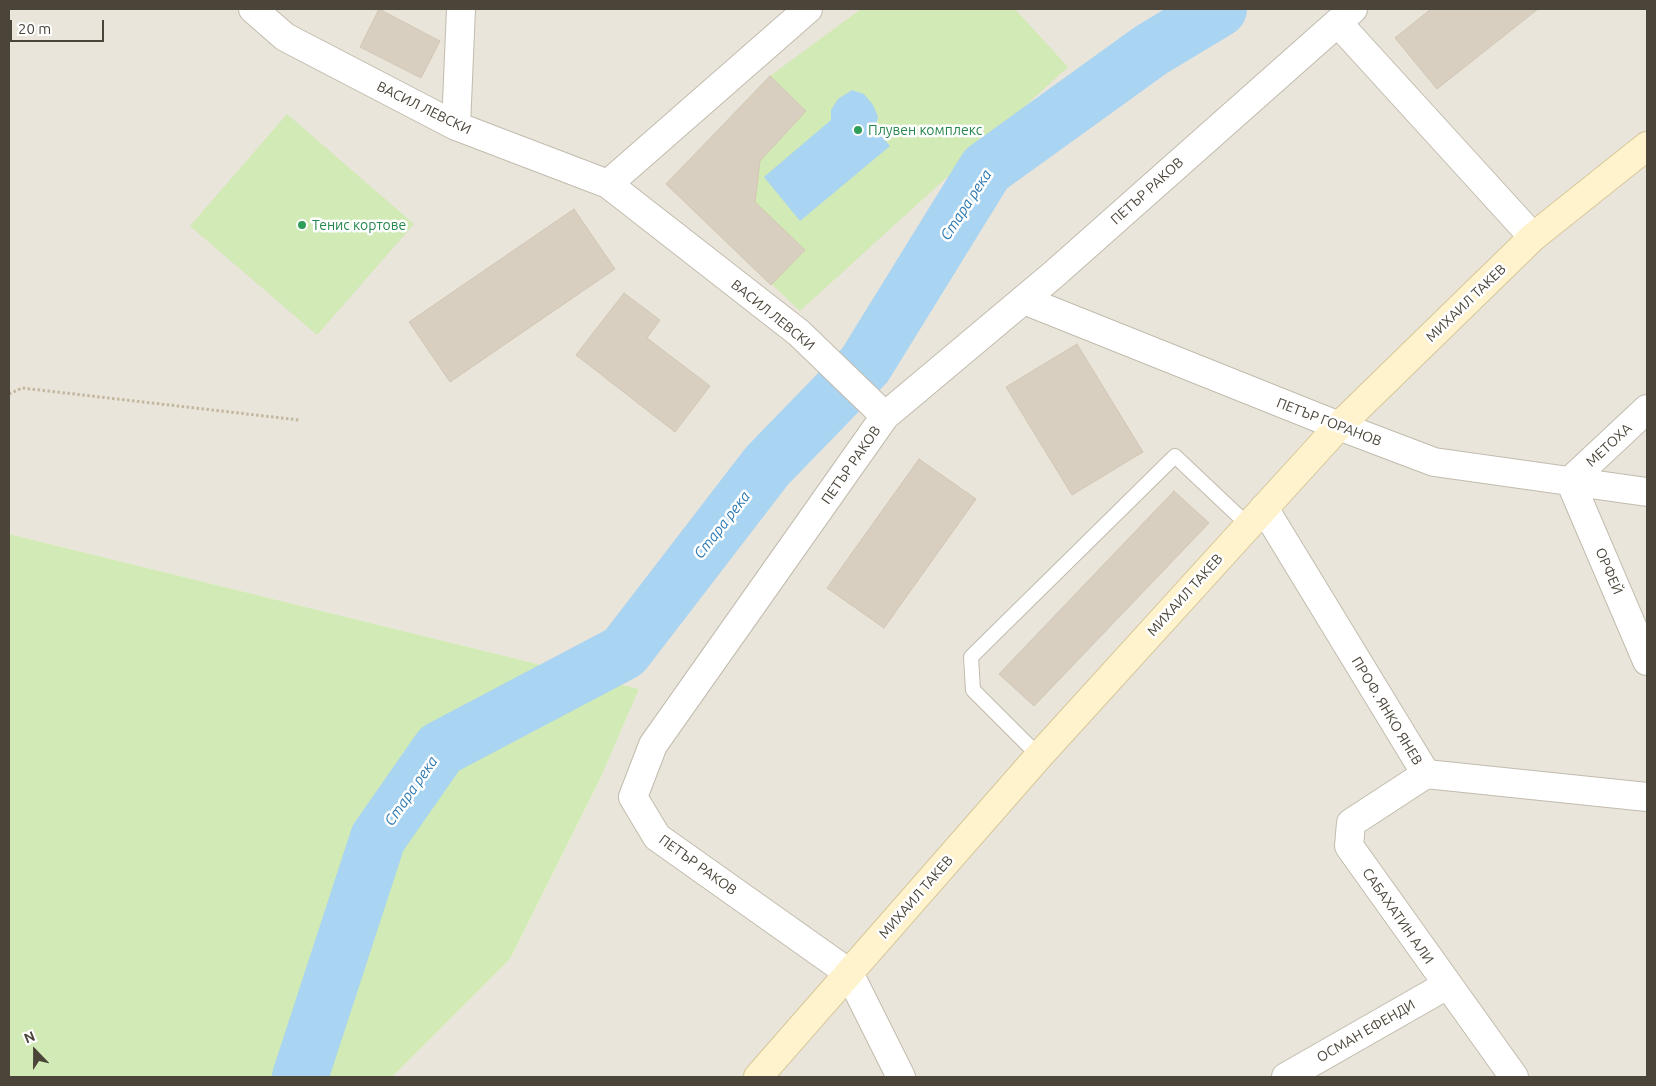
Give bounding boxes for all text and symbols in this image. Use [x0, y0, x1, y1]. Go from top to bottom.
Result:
scale bar [12, 10, 106, 42]
text: 20 m [18, 20, 51, 37]
street label: ВАСИЛ ЛЕВСКИ [374, 78, 474, 138]
place label: Плувен комплекс [868, 122, 982, 138]
marker: Плувен комплекс [852, 124, 864, 136]
street label: ПЕТЪР РАКОВ [1107, 154, 1187, 228]
water label: Стара река [936, 166, 996, 244]
place label: Тенис кортове [312, 217, 406, 233]
marker: Тенис кортове [296, 219, 308, 231]
street label: МИХАИЛ ТАКЕВ [1423, 261, 1509, 345]
street label: ВАСИЛ ЛЕВСКИ [728, 276, 818, 354]
street label: ПЕТЪР ГОРАНОВ [1274, 394, 1384, 450]
street label: МЕТОХА [1583, 420, 1635, 470]
street label: ПЕТЪР РАКОВ [818, 422, 884, 508]
water label: Стара река [690, 488, 754, 562]
street label: ОРФЕЙ [1592, 545, 1626, 597]
street label: МИХАИЛ ТАКЕВ [1144, 551, 1226, 639]
street label: ПРОФ. ЯНКО ЯНЕВ [1348, 654, 1426, 768]
water label: Стара река [380, 753, 442, 829]
street label: ПЕТЪР РАКОВ [656, 831, 740, 899]
street label: МИХАИЛ ТАКЕВ [875, 852, 957, 942]
street label: САБАХАТИН АЛИ [1359, 865, 1437, 967]
street label: ОСМАН ЕФЕНДИ [1314, 996, 1418, 1066]
north arrow [10, 1026, 60, 1076]
text: N [22, 1028, 37, 1046]

